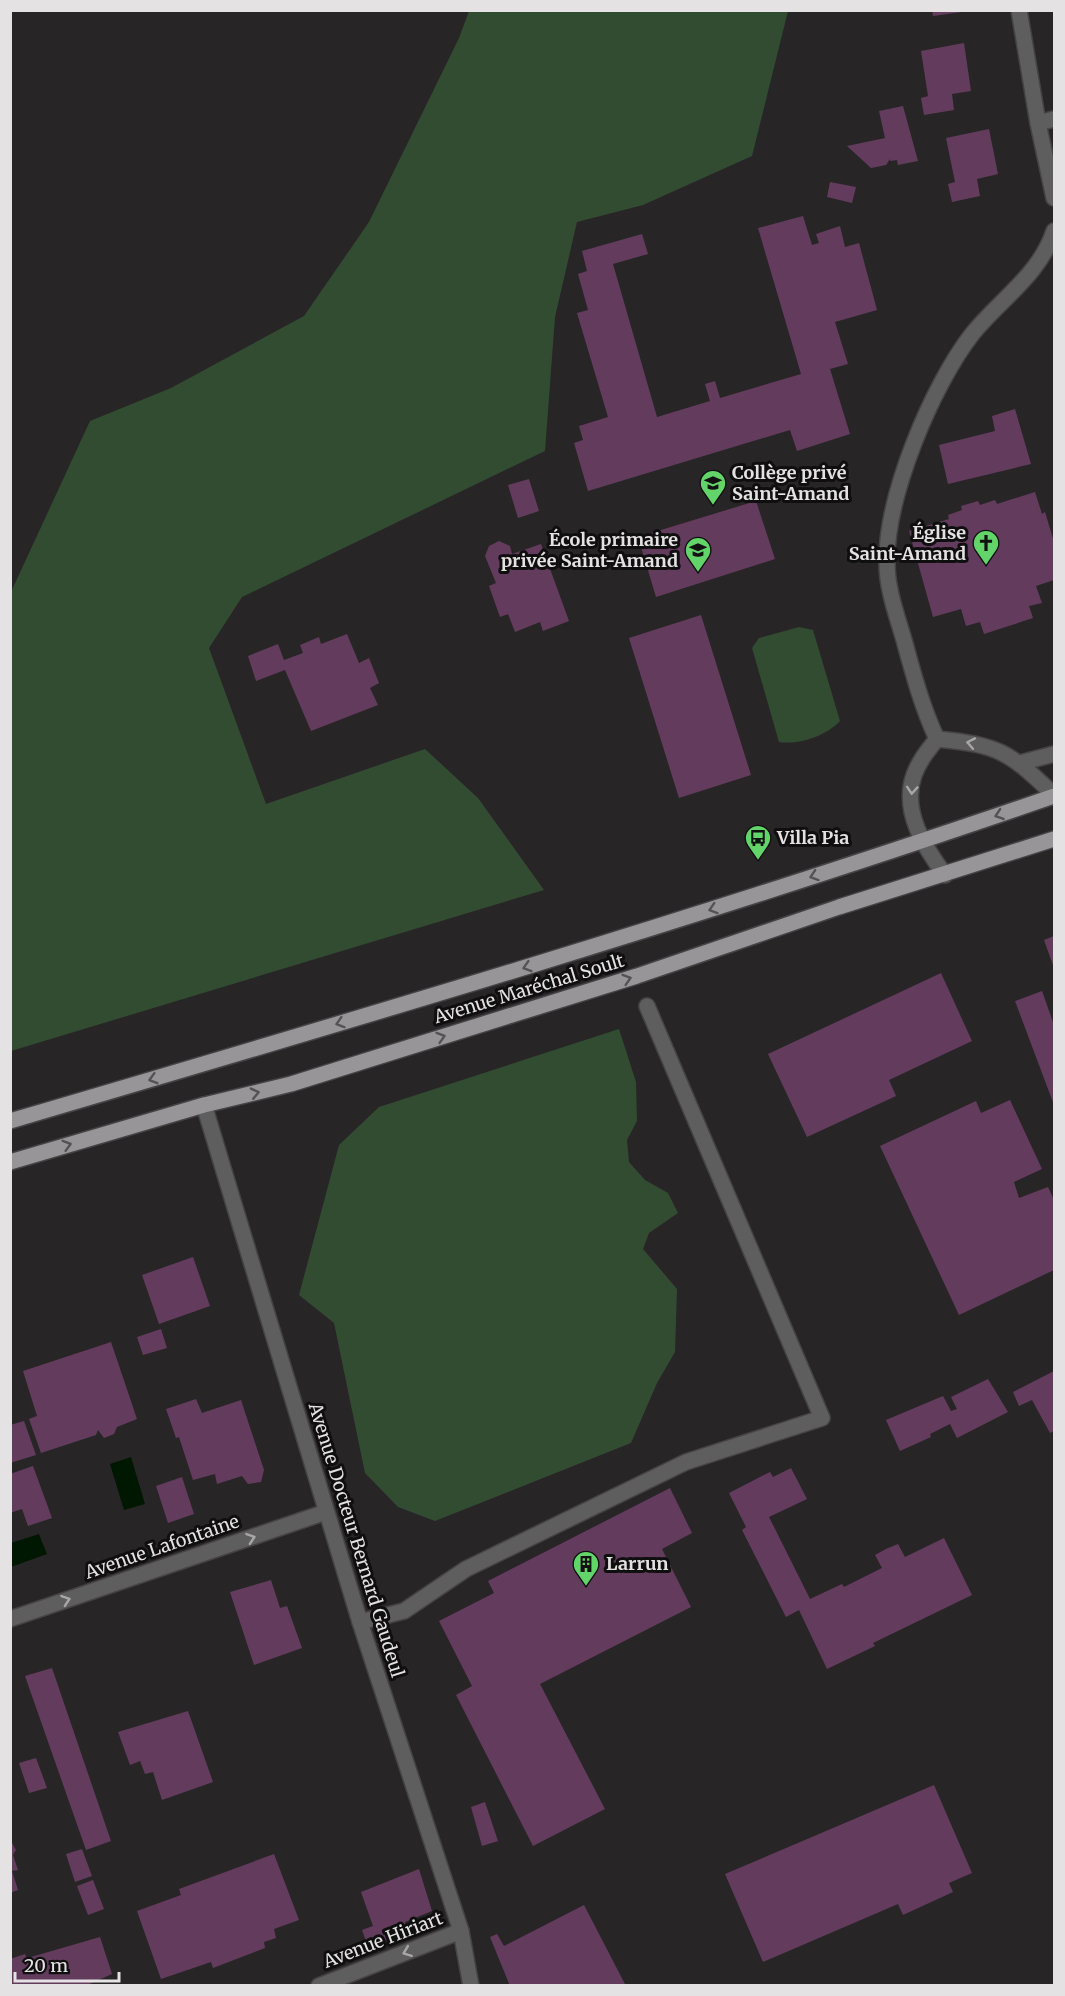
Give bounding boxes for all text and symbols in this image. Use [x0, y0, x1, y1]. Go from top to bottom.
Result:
place label: Collège privé Saint-Amand [732, 461, 849, 505]
school or university icon: Collège privé Saint-Amand [698, 468, 728, 506]
place label: Église Saint-Amand [849, 521, 966, 565]
place label: École primaire privée Saint-Amand [501, 528, 678, 572]
church icon: Église Saint-Amand [971, 528, 1001, 566]
school or university icon: École primaire privée Saint-Amand [683, 535, 713, 573]
one-way arrow [967, 737, 977, 750]
one-way arrow [906, 785, 919, 795]
one-way arrow [994, 807, 1005, 820]
bus stop icon: Villa Pia [743, 823, 773, 861]
place label: Villa Pia [776, 826, 849, 849]
one-way arrow [809, 868, 820, 881]
one-way arrow [708, 901, 719, 914]
street label: Avenue Maréchal Soult [430, 949, 627, 1029]
one-way arrow [522, 960, 533, 972]
one-way arrow [621, 974, 632, 986]
one-way arrow [335, 1016, 346, 1028]
one-way arrow [435, 1032, 446, 1045]
one-way arrow [149, 1072, 159, 1084]
one-way arrow [249, 1087, 259, 1100]
one-way arrow [61, 1140, 72, 1152]
street label: Avenue Docteur Bernard Gaudeul [303, 1399, 409, 1680]
street label: Avenue Lafontaine [81, 1509, 242, 1584]
one-way arrow [245, 1532, 256, 1545]
building icon: Larrun [571, 1549, 601, 1587]
place label: Larrun [606, 1552, 669, 1575]
one-way arrow [60, 1595, 71, 1607]
street label: Avenue Hiriart [319, 1906, 446, 1973]
scale bar [15, 1945, 118, 1983]
one-way arrow [402, 1945, 413, 1958]
text: 20 m [24, 1954, 68, 1977]

